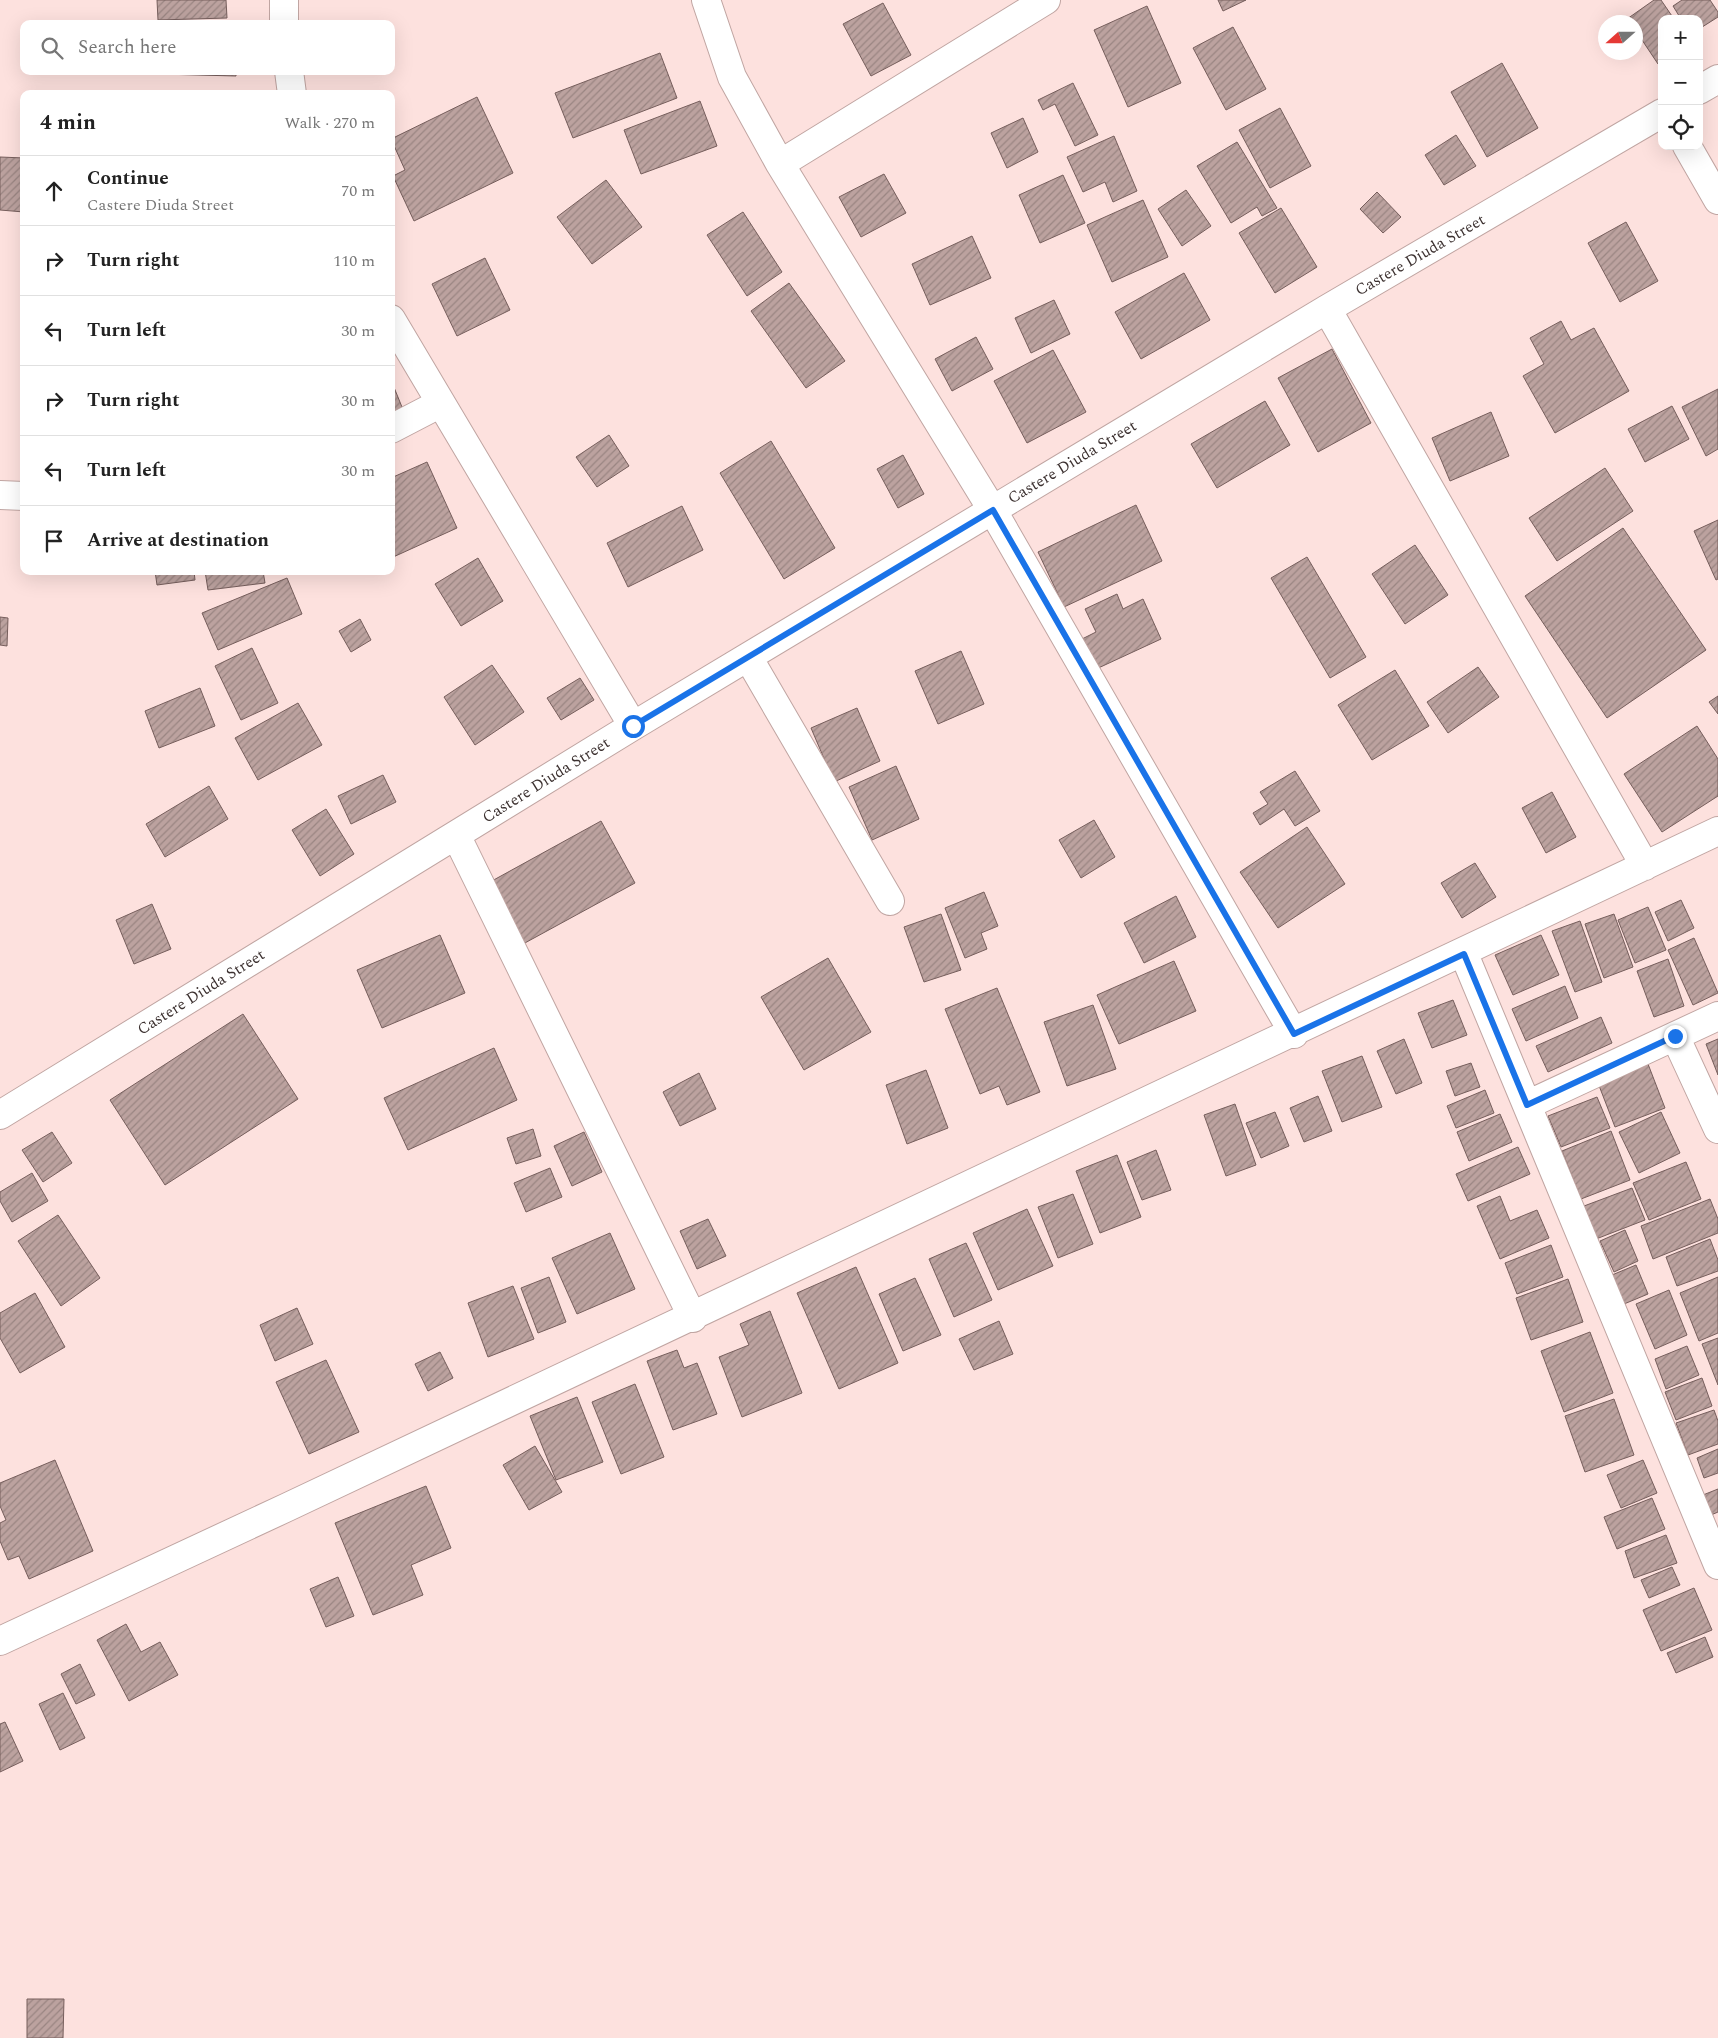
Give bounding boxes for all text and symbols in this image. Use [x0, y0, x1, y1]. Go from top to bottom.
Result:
north arrow [1598, 15, 1643, 60]
map controls [1658, 15, 1703, 150]
button: + [1658, 15, 1703, 60]
search box [20, 20, 395, 75]
text: Search here [78, 33, 177, 62]
icon: search [38, 34, 66, 62]
button: − [1658, 60, 1703, 105]
button: locate [1658, 105, 1703, 150]
text: 4 min [40, 107, 96, 139]
text: Walk · 270 m [284, 111, 375, 135]
text: Continue [87, 164, 169, 193]
icon: ahead [40, 177, 68, 205]
text: 70 m [341, 179, 375, 203]
text: Castere Diuda Street [87, 193, 234, 217]
street label: Castere Diuda Street [1350, 208, 1490, 302]
text: Turn right [87, 246, 180, 275]
icon: right [40, 247, 68, 275]
text: 110 m [333, 249, 375, 273]
text: Turn left [87, 316, 166, 345]
icon: left [40, 317, 68, 345]
text: 30 m [341, 319, 375, 343]
text: Turn right [87, 386, 180, 415]
icon: right [40, 387, 68, 415]
text: 30 m [341, 389, 375, 413]
street label: Castere Diuda Street [1003, 414, 1141, 510]
text: Turn left [87, 456, 166, 485]
icon: left [40, 457, 68, 485]
text: 30 m [341, 459, 375, 483]
text: Arrive at destination [87, 526, 269, 555]
icon: arrive [40, 527, 68, 555]
route start [622, 715, 645, 738]
street label: Castere Diuda Street [477, 731, 615, 829]
street label: Castere Diuda Street [132, 943, 270, 1041]
route end [1664, 1025, 1687, 1048]

